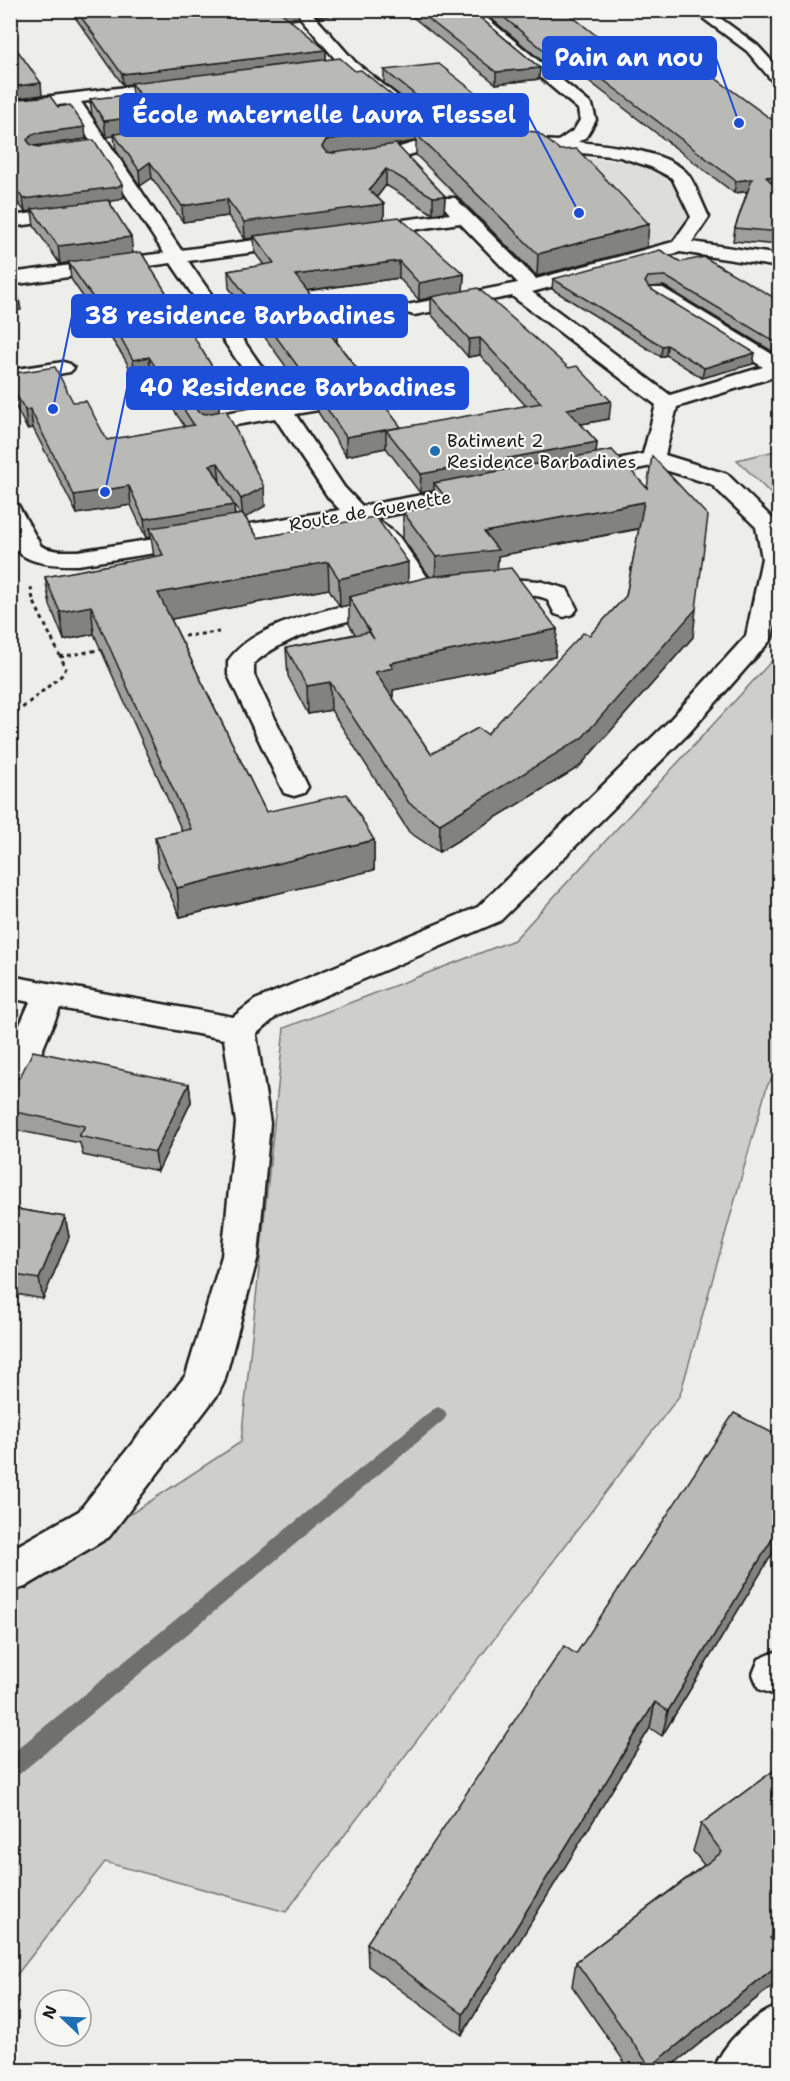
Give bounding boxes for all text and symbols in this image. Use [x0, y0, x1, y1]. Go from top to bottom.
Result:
callout: Pain an nou [543, 37, 716, 79]
text: Pain an nou [555, 42, 703, 74]
callout: École maternelle Laura Flessel [120, 94, 528, 136]
text: École maternelle Laura Flessel [132, 97, 516, 131]
callout: 38 residence Barbadines [72, 295, 407, 337]
text: 38 residence Barbadines [85, 300, 396, 332]
callout: 40 Residence Barbadines [127, 367, 468, 409]
text: 40 Residence Barbadines [140, 372, 456, 404]
place label: Batiment 2 Residence Barbadines [447, 429, 636, 474]
marker: Batiment 2 Residence Barbadines [428, 444, 442, 458]
street label: Route de Guenette [287, 485, 453, 537]
north arrow [33, 1988, 93, 2048]
text: N [38, 2002, 62, 2022]

